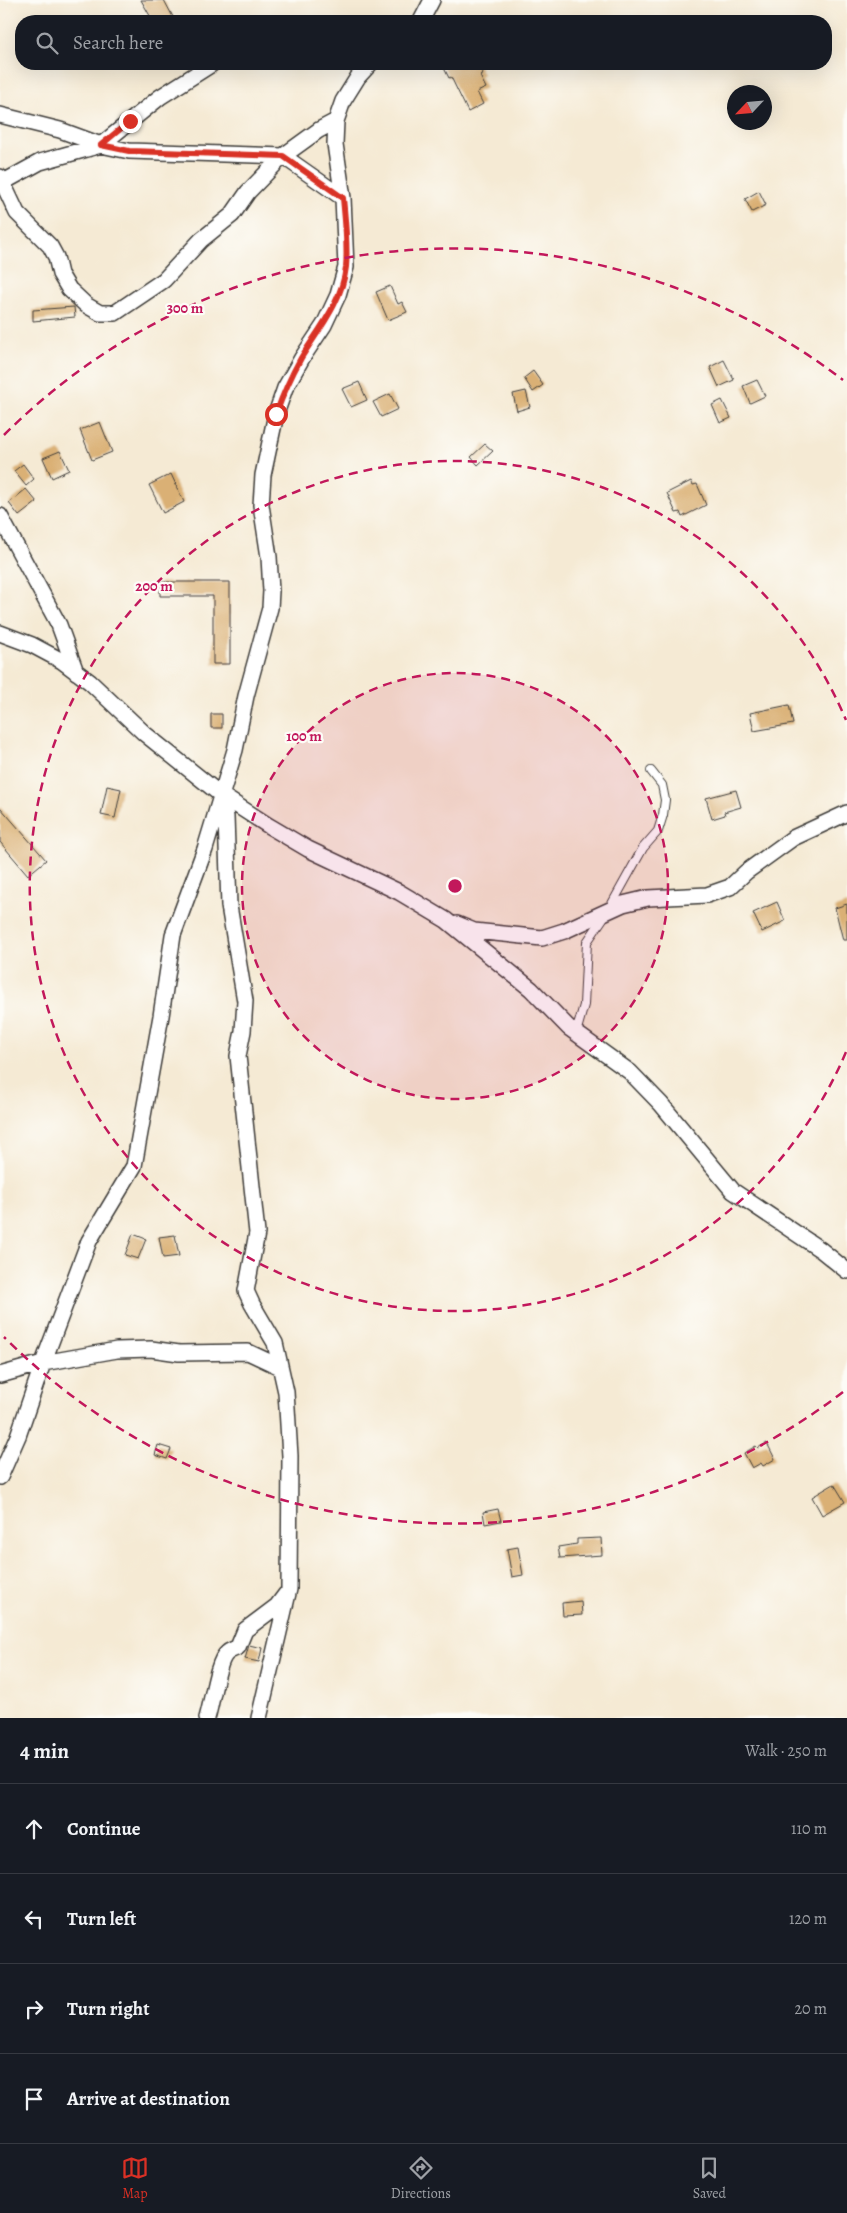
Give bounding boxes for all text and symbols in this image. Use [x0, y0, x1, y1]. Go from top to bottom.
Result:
search box [15, 15, 832, 70]
icon: search [33, 29, 61, 57]
text: Search here [73, 30, 163, 56]
north arrow [727, 85, 772, 130]
route end [119, 110, 142, 133]
text: 300 m [167, 298, 204, 318]
route start [265, 403, 288, 426]
text: 200 m [135, 576, 173, 596]
text: 100 m [286, 726, 322, 746]
centre of rings [446, 877, 464, 895]
text: 4 min [20, 1737, 69, 1765]
text: Walk · 250 m [745, 1740, 827, 1762]
icon: ahead [20, 1815, 48, 1843]
text: Continue [67, 1816, 141, 1842]
text: 110 m [791, 1818, 827, 1840]
icon: left [20, 1905, 48, 1933]
text: Turn left [67, 1906, 136, 1932]
text: 120 m [789, 1908, 827, 1930]
icon: right [20, 1995, 48, 2023]
text: Turn right [67, 1996, 149, 2022]
text: 20 m [794, 1998, 827, 2020]
icon: arrive [20, 2085, 48, 2113]
text: Arrive at destination [67, 2086, 230, 2112]
tab: Map [121, 2154, 149, 2203]
tab: Directions [391, 2154, 451, 2203]
tab: Saved [693, 2154, 726, 2203]

